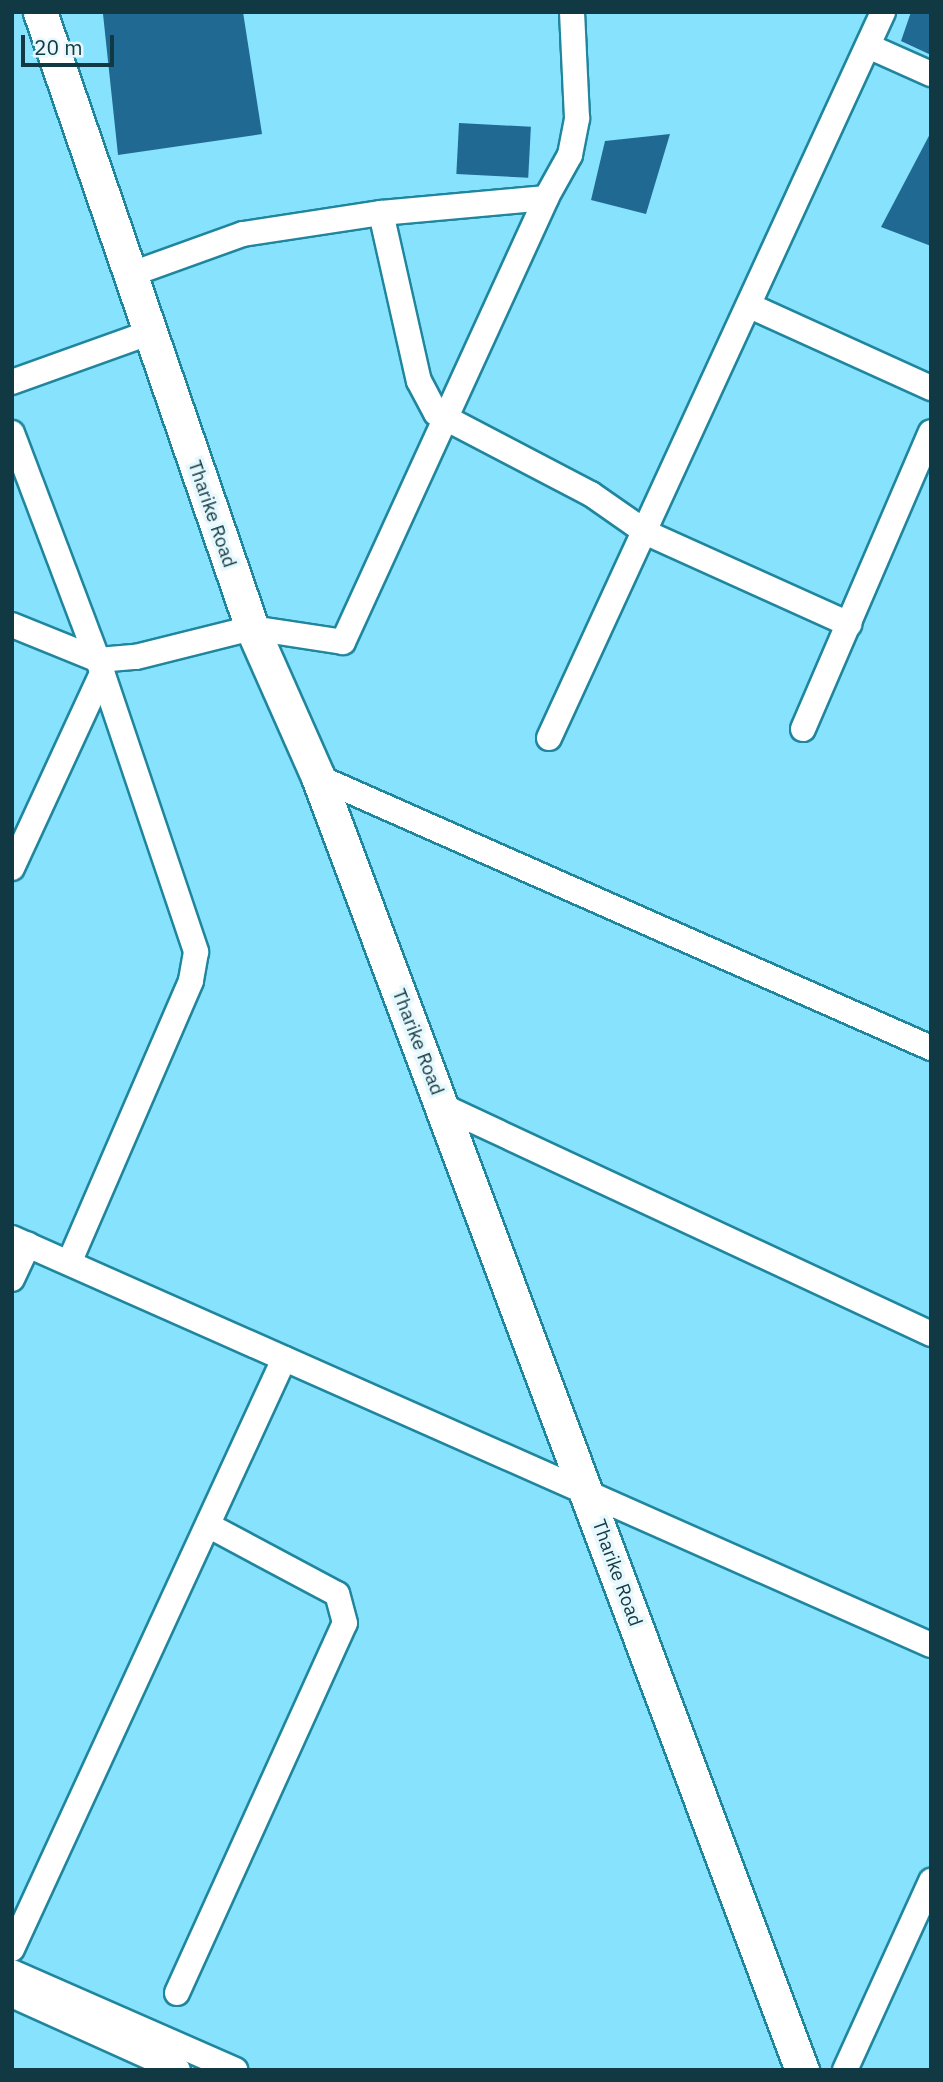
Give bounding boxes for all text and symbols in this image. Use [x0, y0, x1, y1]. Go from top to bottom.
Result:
scale bar [24, 21, 117, 65]
text: 20 m [34, 33, 83, 61]
street label: Tharike Road [183, 457, 241, 571]
street label: Tharike Road [387, 986, 449, 1098]
street label: Tharike Road [587, 1517, 647, 1629]

